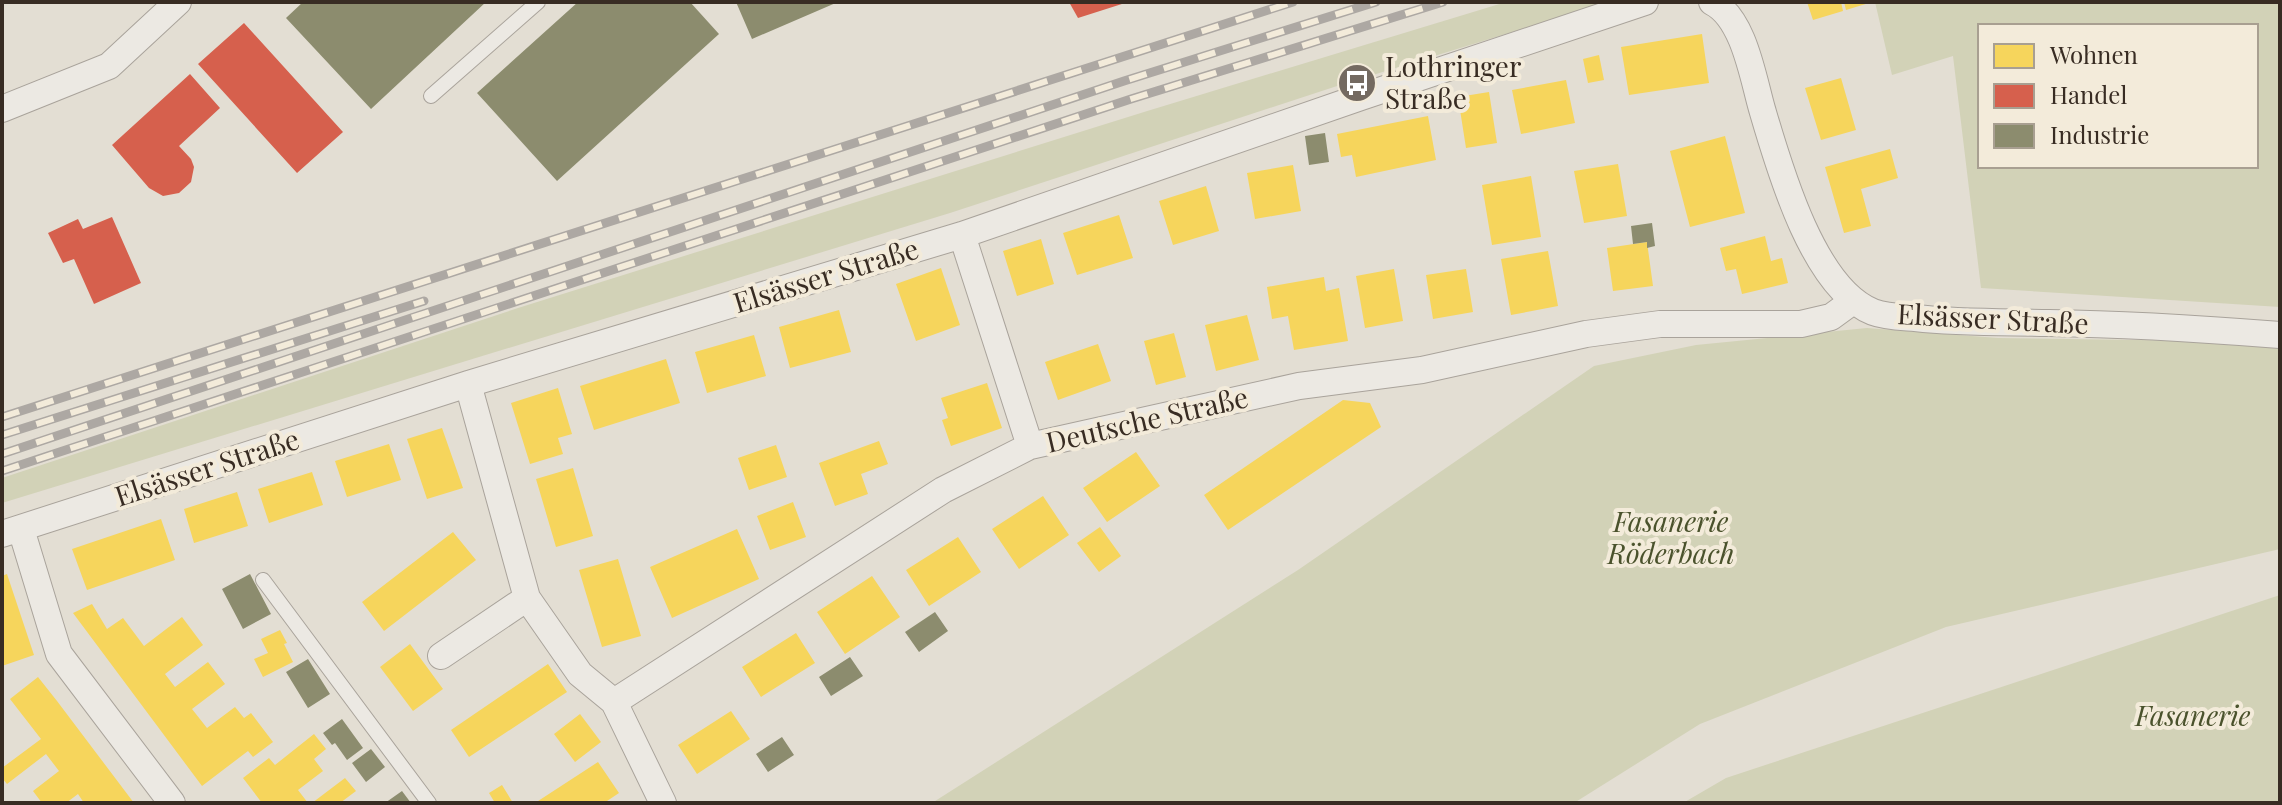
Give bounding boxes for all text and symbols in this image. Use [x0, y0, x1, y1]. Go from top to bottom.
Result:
legend [1978, 24, 2258, 168]
text: Wohnen [2049, 38, 2138, 70]
place label: Lothringer Straße [1385, 47, 1522, 116]
bus stop icon: Lothringer Straße [1336, 62, 1378, 104]
text: Handel [2050, 78, 2127, 110]
text: Industrie [2050, 118, 2149, 150]
street label: Elsässer Straße [729, 229, 923, 320]
street label: Elsässer Straße [1896, 294, 2090, 341]
street label: Deutsche Straße [1042, 377, 1251, 460]
street label: Elsässer Straße [110, 419, 303, 514]
park label: Fasanerie Röderbach [1606, 502, 1735, 571]
park label: Fasanerie [2134, 696, 2251, 733]

